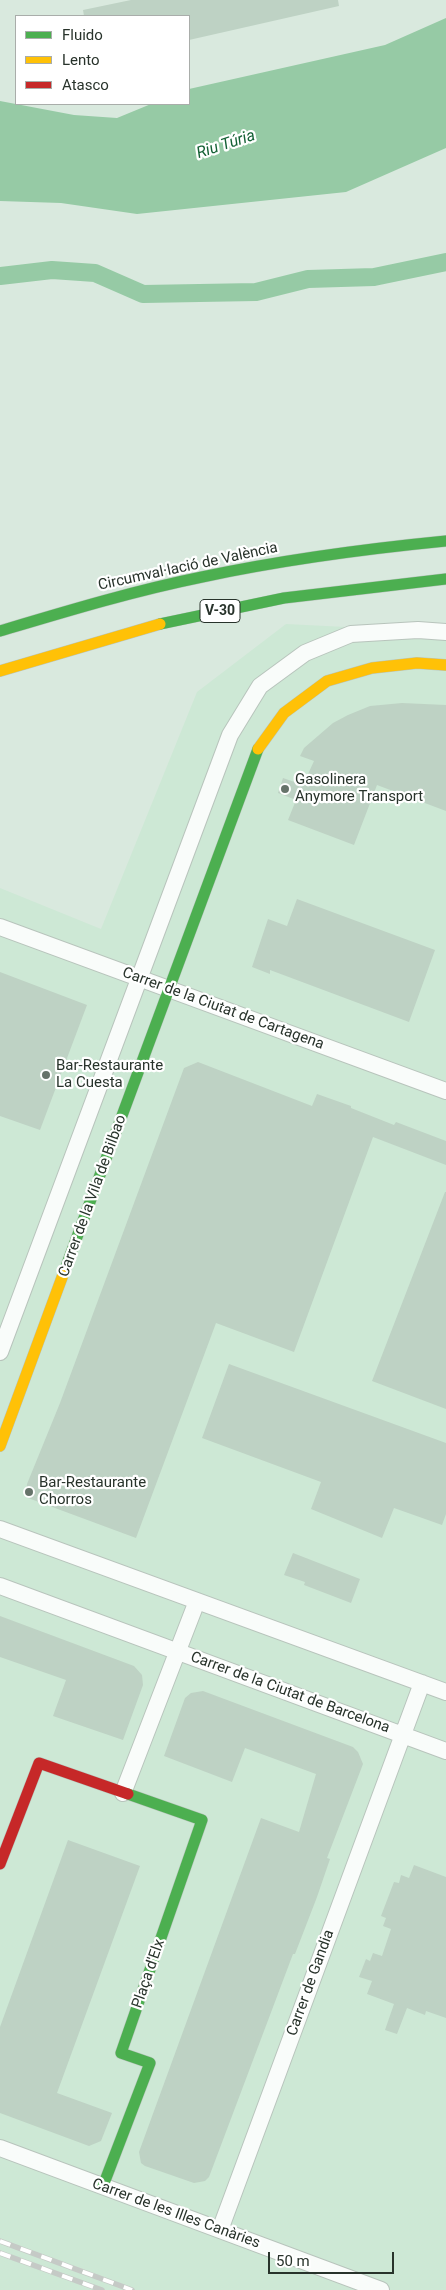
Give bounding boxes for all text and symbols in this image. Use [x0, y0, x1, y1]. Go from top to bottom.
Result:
legend [15, 15, 190, 105]
text: Fluido [62, 26, 103, 44]
text: Lento [62, 51, 100, 69]
text: Atasco [62, 76, 109, 94]
water label: Riu Túria [194, 127, 258, 163]
street label: Circumval·lació de València [97, 539, 279, 595]
road number: V-30 [200, 600, 240, 622]
place label: Gasolinera Anymore Transport [295, 771, 423, 806]
marker: Gasolinera Anymore Transport [279, 783, 291, 795]
street label: Carrer de la Ciutat de Cartagena [120, 964, 326, 1054]
place label: Bar-Restaurante La Cuesta [56, 1057, 163, 1092]
marker: Bar-Restaurante La Cuesta [40, 1069, 52, 1081]
street label: Carrer de la Vila de Bilbao [55, 1113, 131, 1279]
place label: Bar-Restaurante Chorros [39, 1474, 146, 1509]
marker: Bar-Restaurante Chorros [23, 1486, 35, 1498]
street label: Carrer de la Ciutat de Barcelona [188, 1648, 392, 1738]
street label: Carrer de Gandia [283, 1927, 339, 2039]
street label: Plaça d'Elx [129, 1937, 169, 2011]
street label: Carrer de les Illes Canàries [90, 2175, 262, 2253]
scale bar [271, 2242, 397, 2274]
text: 50 m [276, 2252, 310, 2270]

